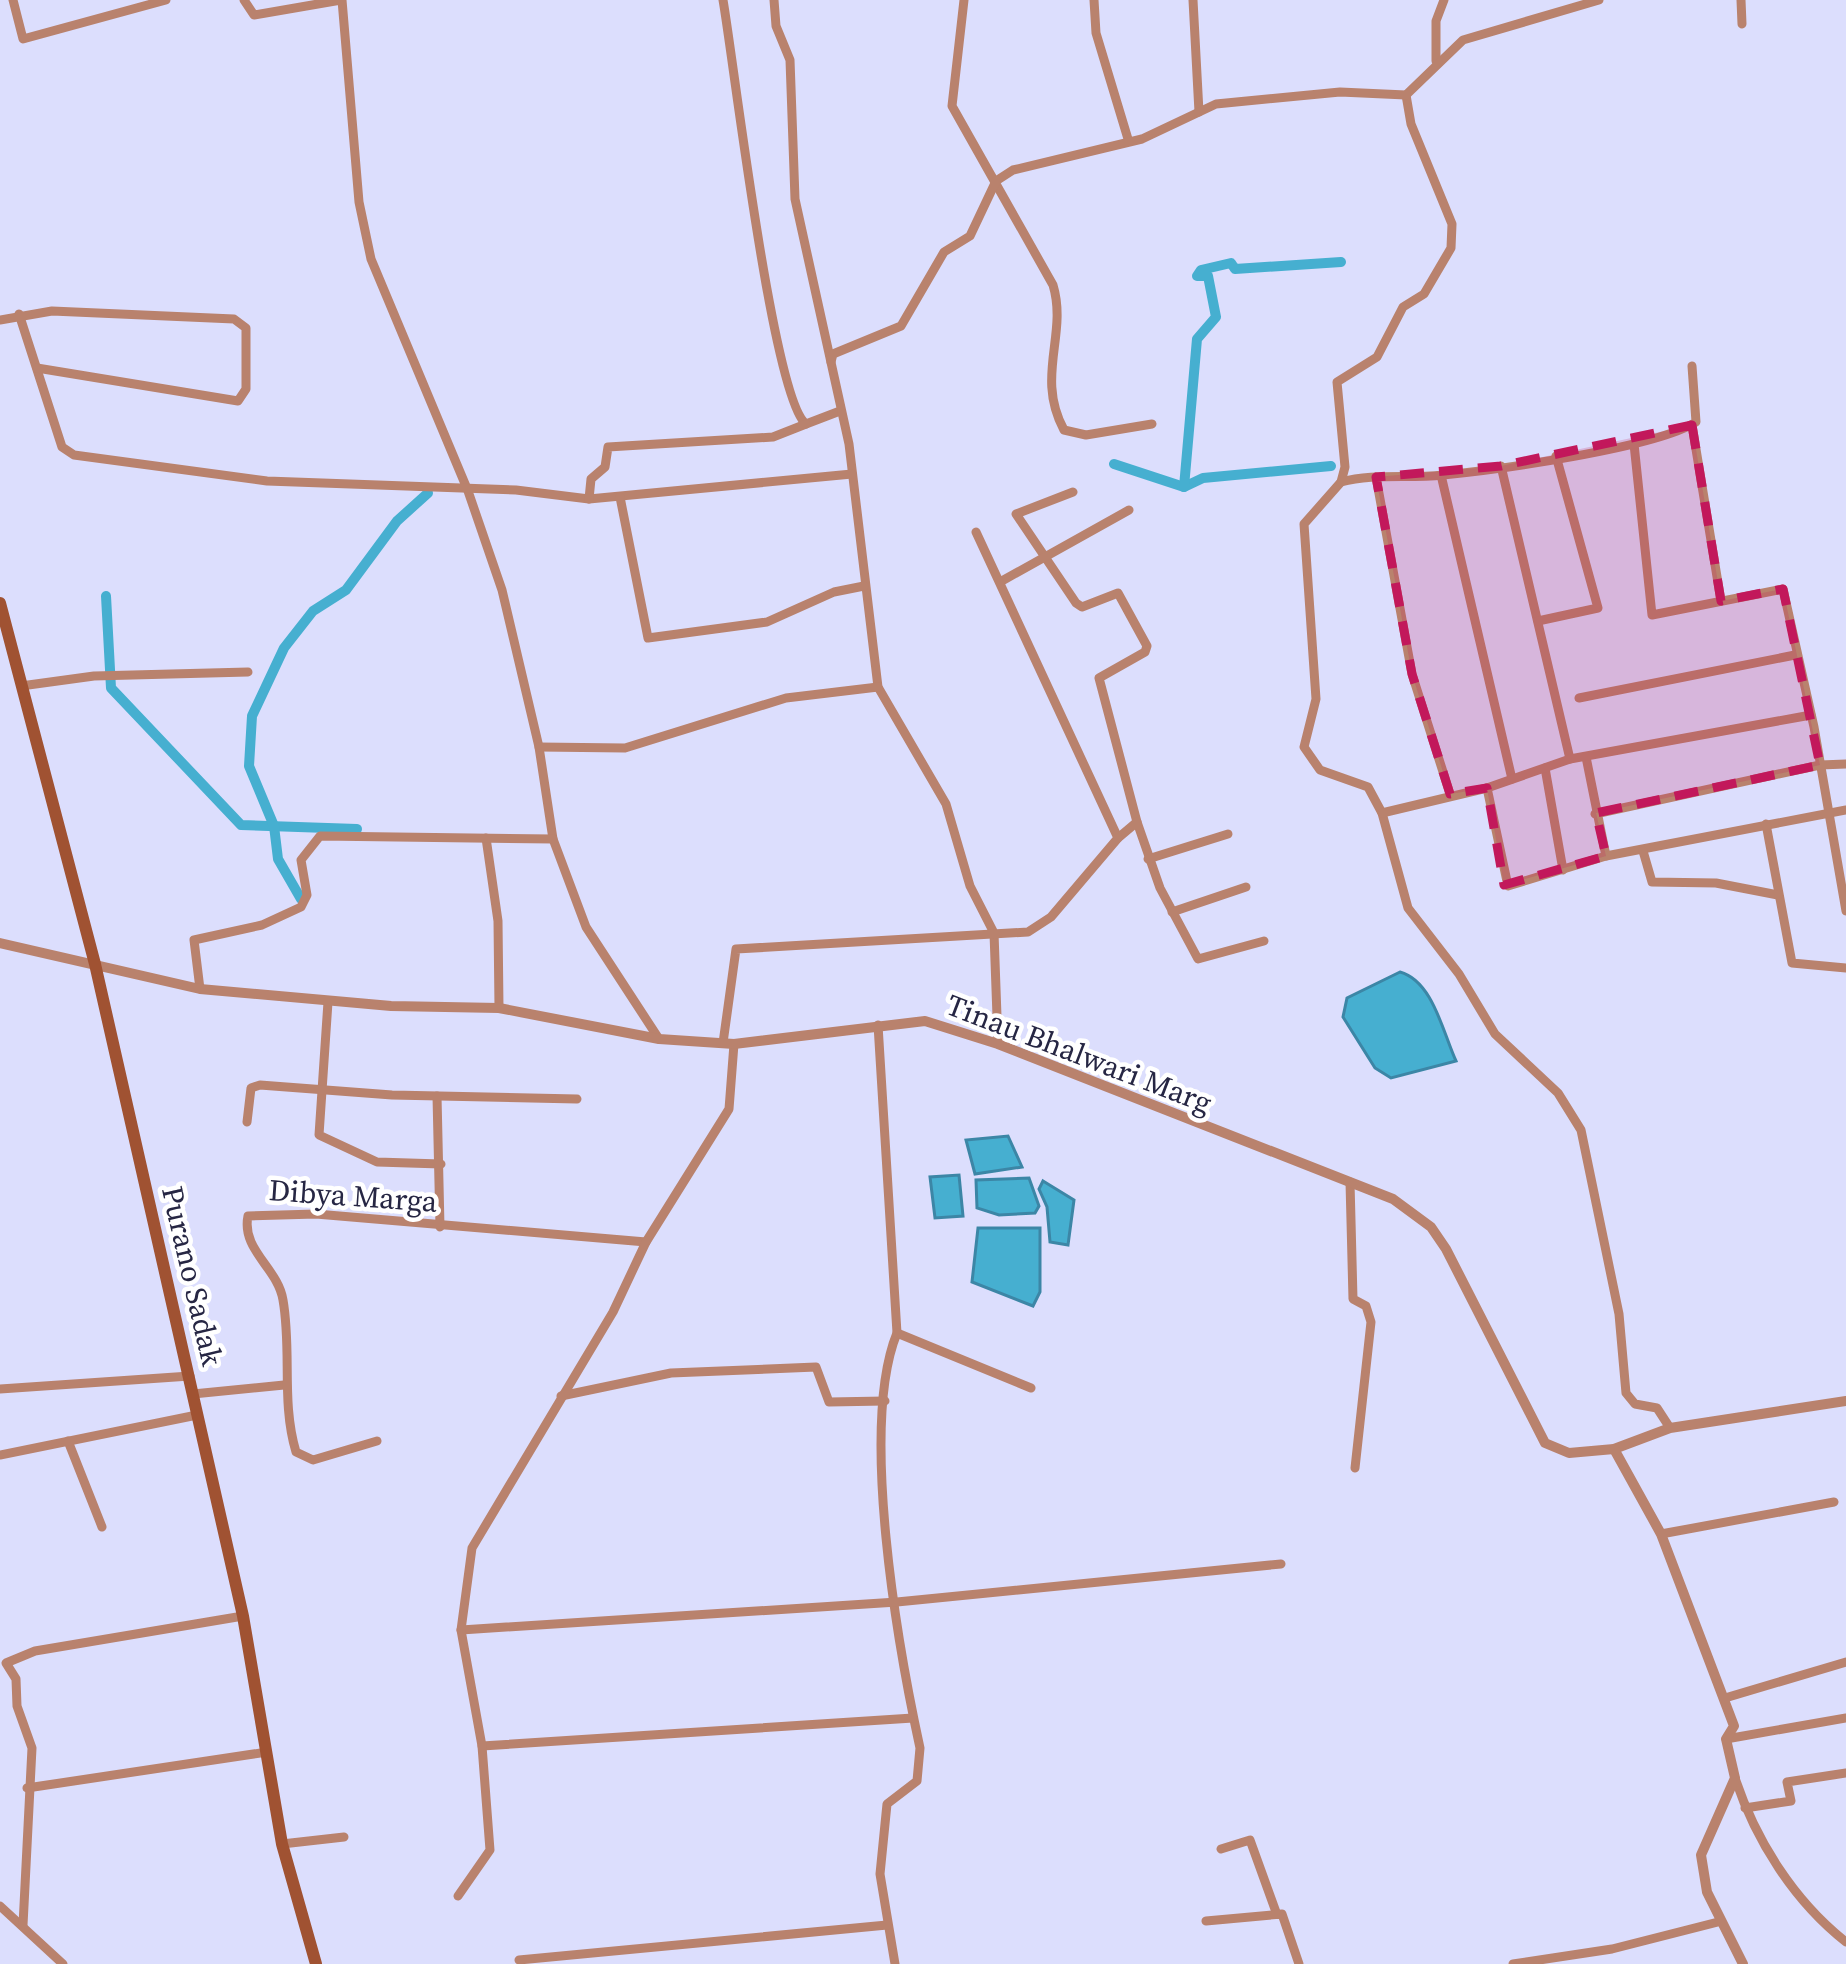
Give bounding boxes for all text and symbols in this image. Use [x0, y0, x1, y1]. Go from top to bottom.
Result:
street label: Tinau Bhalwari Marg [941, 984, 1218, 1123]
street label: Dibya Marga [268, 1169, 439, 1222]
street label: Purano Sadak [152, 1182, 233, 1370]

